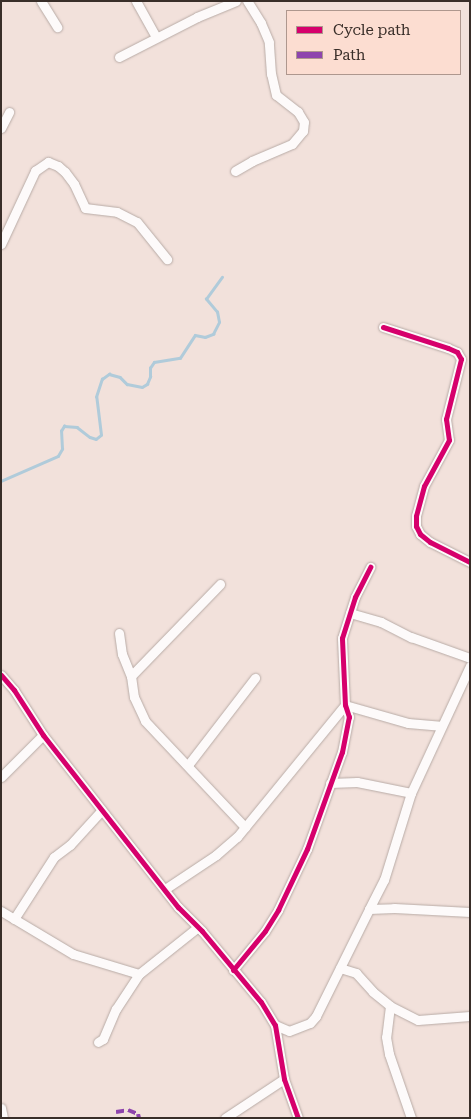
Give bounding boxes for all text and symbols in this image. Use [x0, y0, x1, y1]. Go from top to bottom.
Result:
legend [286, 10, 461, 75]
text: Cycle path [333, 21, 410, 39]
text: Path [333, 46, 366, 64]

